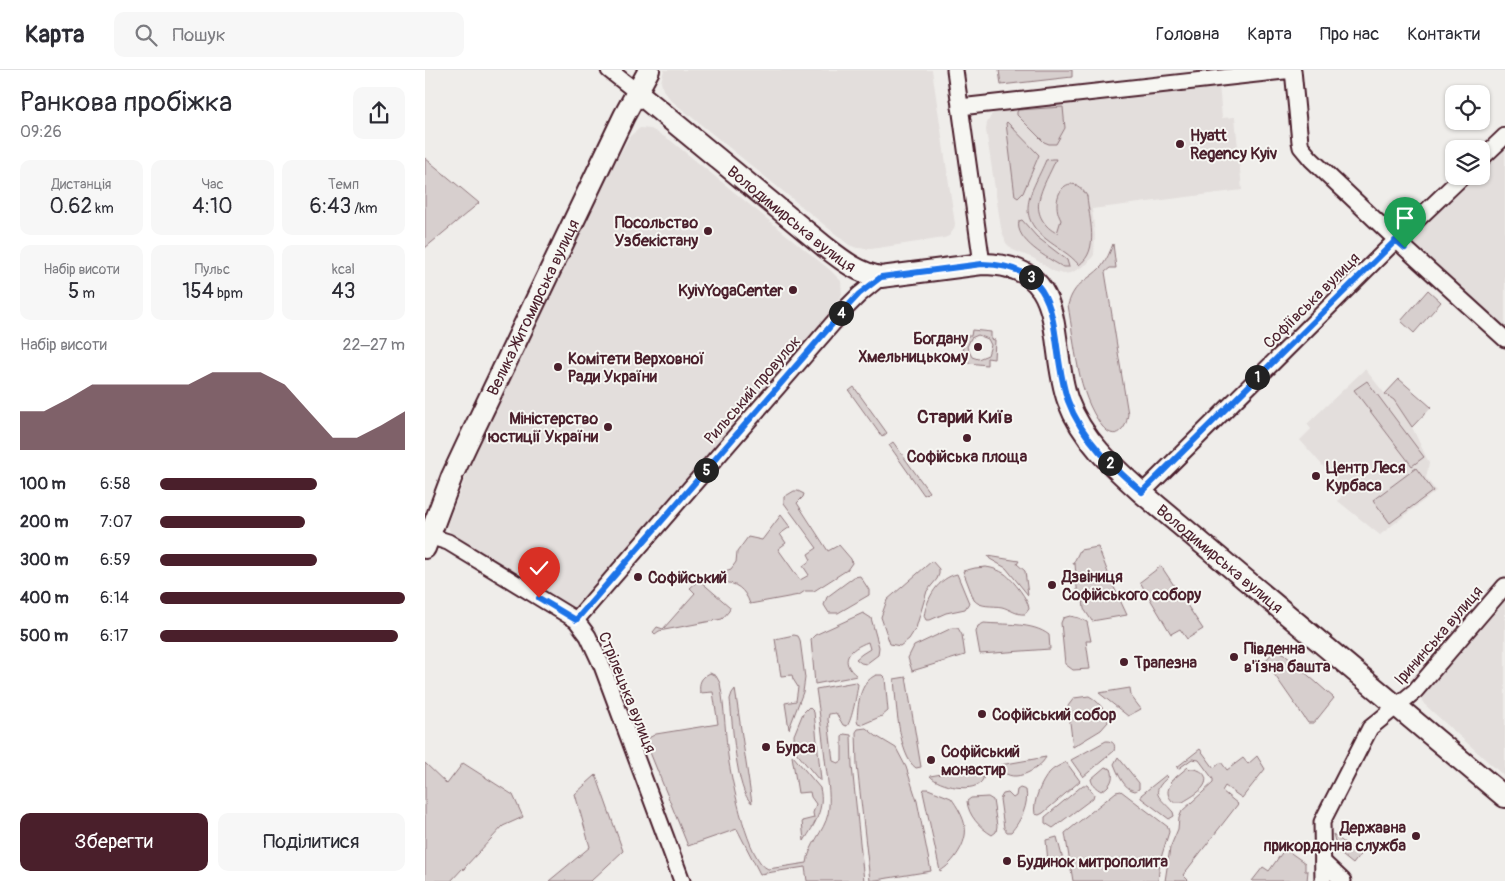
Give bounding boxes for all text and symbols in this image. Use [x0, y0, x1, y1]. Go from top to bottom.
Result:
search box [114, 12, 464, 57]
text: Карта [25, 20, 84, 49]
icon: search [132, 21, 160, 49]
text: Пошук [172, 23, 225, 47]
text: Головна [1156, 23, 1219, 46]
text: Карта [1247, 23, 1292, 46]
text: Про нас [1320, 23, 1379, 46]
text: Контакти [1407, 23, 1480, 46]
text: Ранкова пробіжка [20, 85, 232, 120]
map controls [1445, 85, 1490, 185]
button: locate [1445, 85, 1490, 130]
button: share [353, 87, 405, 139]
text: 09:26 [20, 122, 62, 142]
place label: Hyatt Regency Kyiv [1190, 126, 1277, 164]
marker: Hyatt Regency Kyiv [1174, 138, 1186, 150]
button: layers [1445, 140, 1490, 185]
street label: Володимирська вулиця [723, 162, 859, 277]
text: Дистанція [52, 176, 111, 193]
text: Час [201, 176, 224, 193]
text: Темп [328, 176, 359, 193]
text: 0.62 [49, 193, 92, 220]
text: 4:10 [192, 193, 233, 220]
text: 6:43 [309, 193, 351, 220]
pin [1384, 197, 1426, 248]
text: km [92, 200, 114, 217]
text: /km [351, 200, 378, 217]
icon: arrive [1391, 204, 1419, 232]
place label: Посольство Узбекістану [614, 213, 698, 251]
street label: Велика Житомирська вулиця [483, 216, 584, 399]
marker: Посольство Узбекістану [702, 225, 714, 237]
street label: Софіївська вулиця [1259, 248, 1364, 353]
text: Набір висоти [43, 261, 120, 278]
text: Пульс [195, 261, 230, 278]
text: kcal [332, 261, 355, 278]
pin: 3 [1019, 264, 1043, 290]
text: 3 [1028, 269, 1035, 286]
text: 5 [68, 278, 79, 305]
text: 154 [182, 278, 214, 305]
text: 43 [332, 278, 355, 305]
place label: KyivYogaCenter [678, 281, 783, 301]
marker: KyivYogaCenter [787, 284, 799, 296]
text: m [79, 285, 95, 302]
text: bpm [214, 285, 243, 302]
pin: 4 [829, 300, 853, 326]
text: 4 [837, 305, 846, 322]
place label: Богдану Хмельницькому [858, 329, 968, 367]
street label: Рильський провулок [700, 331, 805, 448]
text: Набір висоти [20, 335, 107, 355]
text: 22–27 m [343, 335, 405, 355]
marker: Богдану Хмельницькому [972, 341, 984, 353]
place label: Комітети Верховної Ради України [568, 349, 705, 387]
marker: Комітети Верховної Ради України [552, 361, 564, 373]
pin: 1 [1245, 364, 1269, 390]
text: 1 [1255, 369, 1260, 386]
district label: Старий Київ [917, 405, 1013, 429]
place label: Міністерство юстиції України [487, 409, 599, 447]
marker: Міністерство юстиції України [602, 421, 614, 433]
marker: Софійська площа [961, 432, 973, 444]
place label: Софійська площа [907, 447, 1028, 467]
pin: 2 [1097, 450, 1123, 476]
text: 2 [1107, 455, 1114, 472]
pin: 5 [693, 458, 719, 482]
place label: Центр Леся Курбаса [1326, 458, 1406, 496]
text: 5 [703, 462, 710, 479]
marker: Центр Леся Курбаса [1310, 470, 1322, 482]
text: 100 m [20, 474, 66, 494]
text: 6:58 [100, 474, 130, 494]
street label: Володимирська вулиця [1152, 500, 1287, 618]
text: 200 m [20, 512, 68, 532]
text: 7:07 [100, 512, 132, 532]
pin [518, 547, 560, 598]
text: 300 m [20, 550, 68, 570]
text: 6:59 [100, 550, 131, 570]
icon: check [525, 554, 553, 582]
place label: Дзвіниця Софійського собору [1061, 567, 1201, 605]
place label: Софійський [648, 568, 727, 588]
marker: Софійський [632, 571, 644, 583]
marker: Дзвіниця Софійського собору [1046, 579, 1058, 591]
street label: Ірининська вулиця [1390, 582, 1487, 689]
text: 400 m [20, 588, 69, 608]
text: 6:14 [100, 588, 129, 608]
text: 500 m [20, 626, 68, 646]
text: 6:17 [100, 626, 128, 646]
street label: Стрілецька вулиця [594, 629, 660, 756]
place label: Південна в'їзна башта [1244, 639, 1331, 677]
marker: Південна в'їзна башта [1228, 651, 1240, 663]
place label: Трапезна [1133, 653, 1198, 673]
marker: Трапезна [1118, 656, 1130, 668]
place label: Софійський собор [992, 705, 1117, 725]
marker: Софійський собор [976, 708, 988, 720]
place label: Бурса [776, 738, 816, 758]
marker: Бурса [760, 741, 772, 753]
place label: Софійський монастир [941, 742, 1020, 780]
marker: Софійський монастир [925, 754, 937, 766]
button: Зберегти [20, 813, 208, 871]
button: Поділитися [218, 813, 405, 871]
place label: Державна прикордонна служба [1263, 818, 1407, 856]
marker: Державна прикордонна служба [1410, 830, 1422, 842]
place label: Будинок митрополита [1017, 852, 1169, 872]
marker: Будинок митрополита [1001, 855, 1013, 867]

